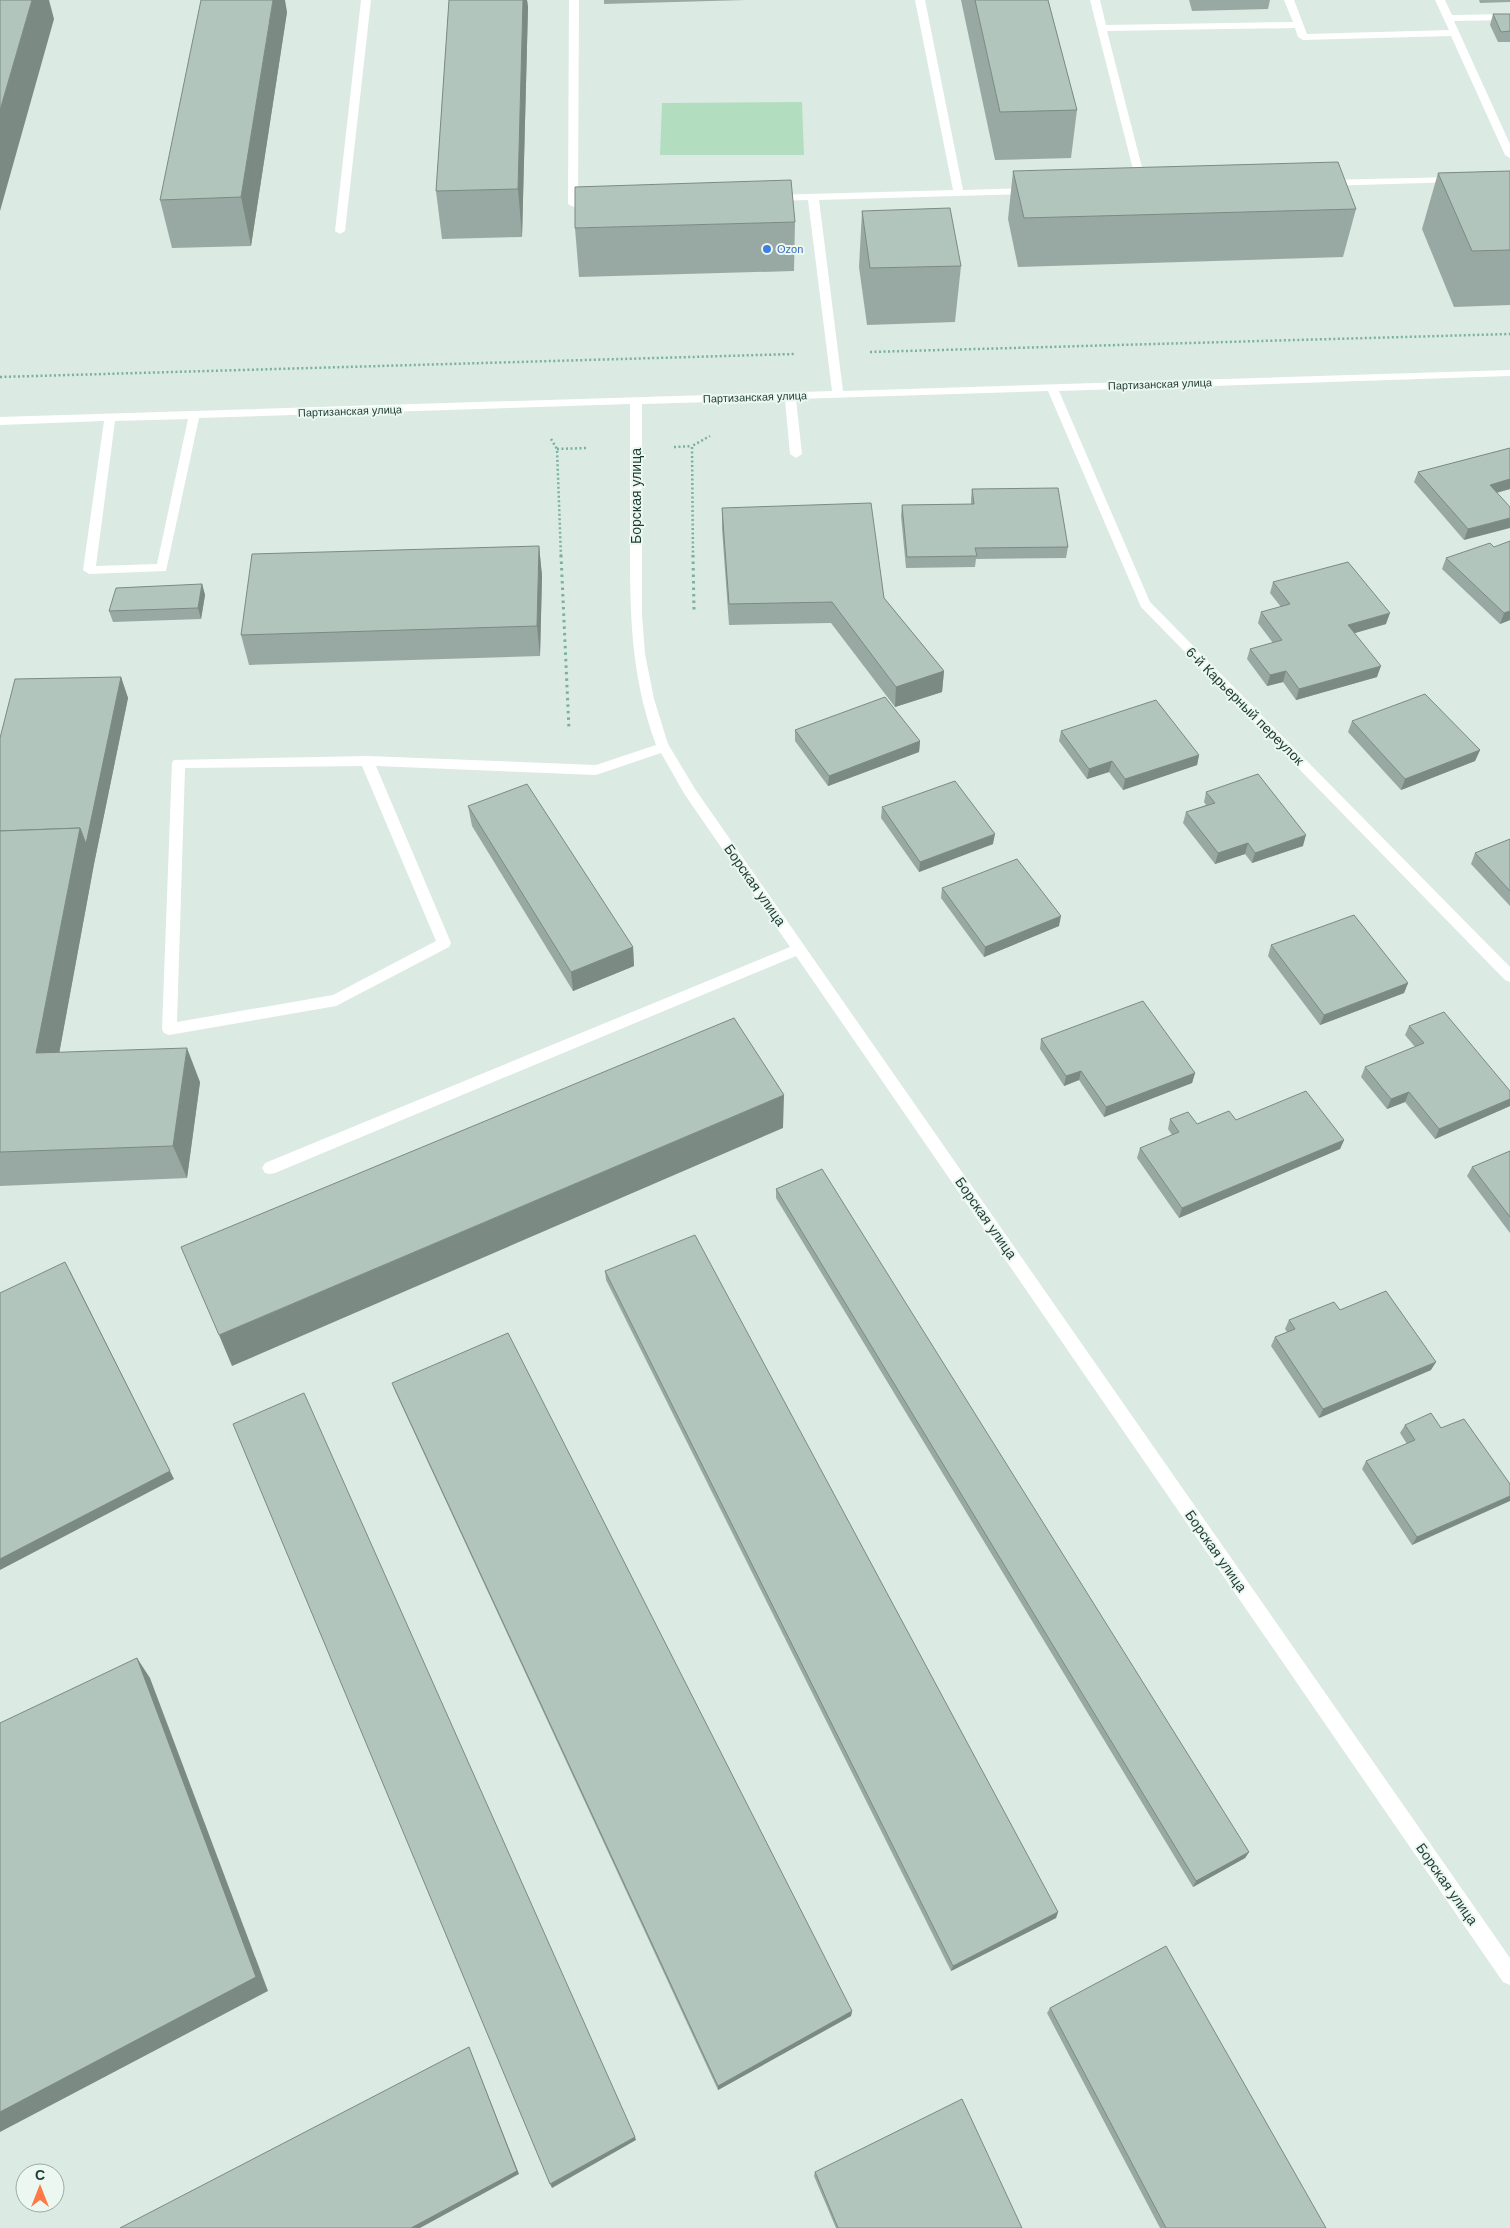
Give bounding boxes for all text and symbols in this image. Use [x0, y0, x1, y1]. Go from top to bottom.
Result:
marker: Ozon [761, 243, 773, 255]
place label: Ozon [777, 243, 803, 255]
street label: Партизанская улица [1108, 376, 1213, 392]
street label: Партизанская улица [703, 389, 808, 405]
street label: Партизанская улица [298, 403, 403, 419]
street label: Борская улица [628, 448, 644, 544]
street label: 6-й Карьерный переулок [1183, 644, 1308, 769]
street label: Борская улица [721, 841, 789, 929]
street label: Борская улица [952, 1174, 1020, 1262]
street label: Борская улица [1182, 1507, 1250, 1595]
street label: Борская улица [1413, 1840, 1481, 1928]
north arrow [15, 2163, 65, 2213]
text: С [35, 2167, 45, 2183]

